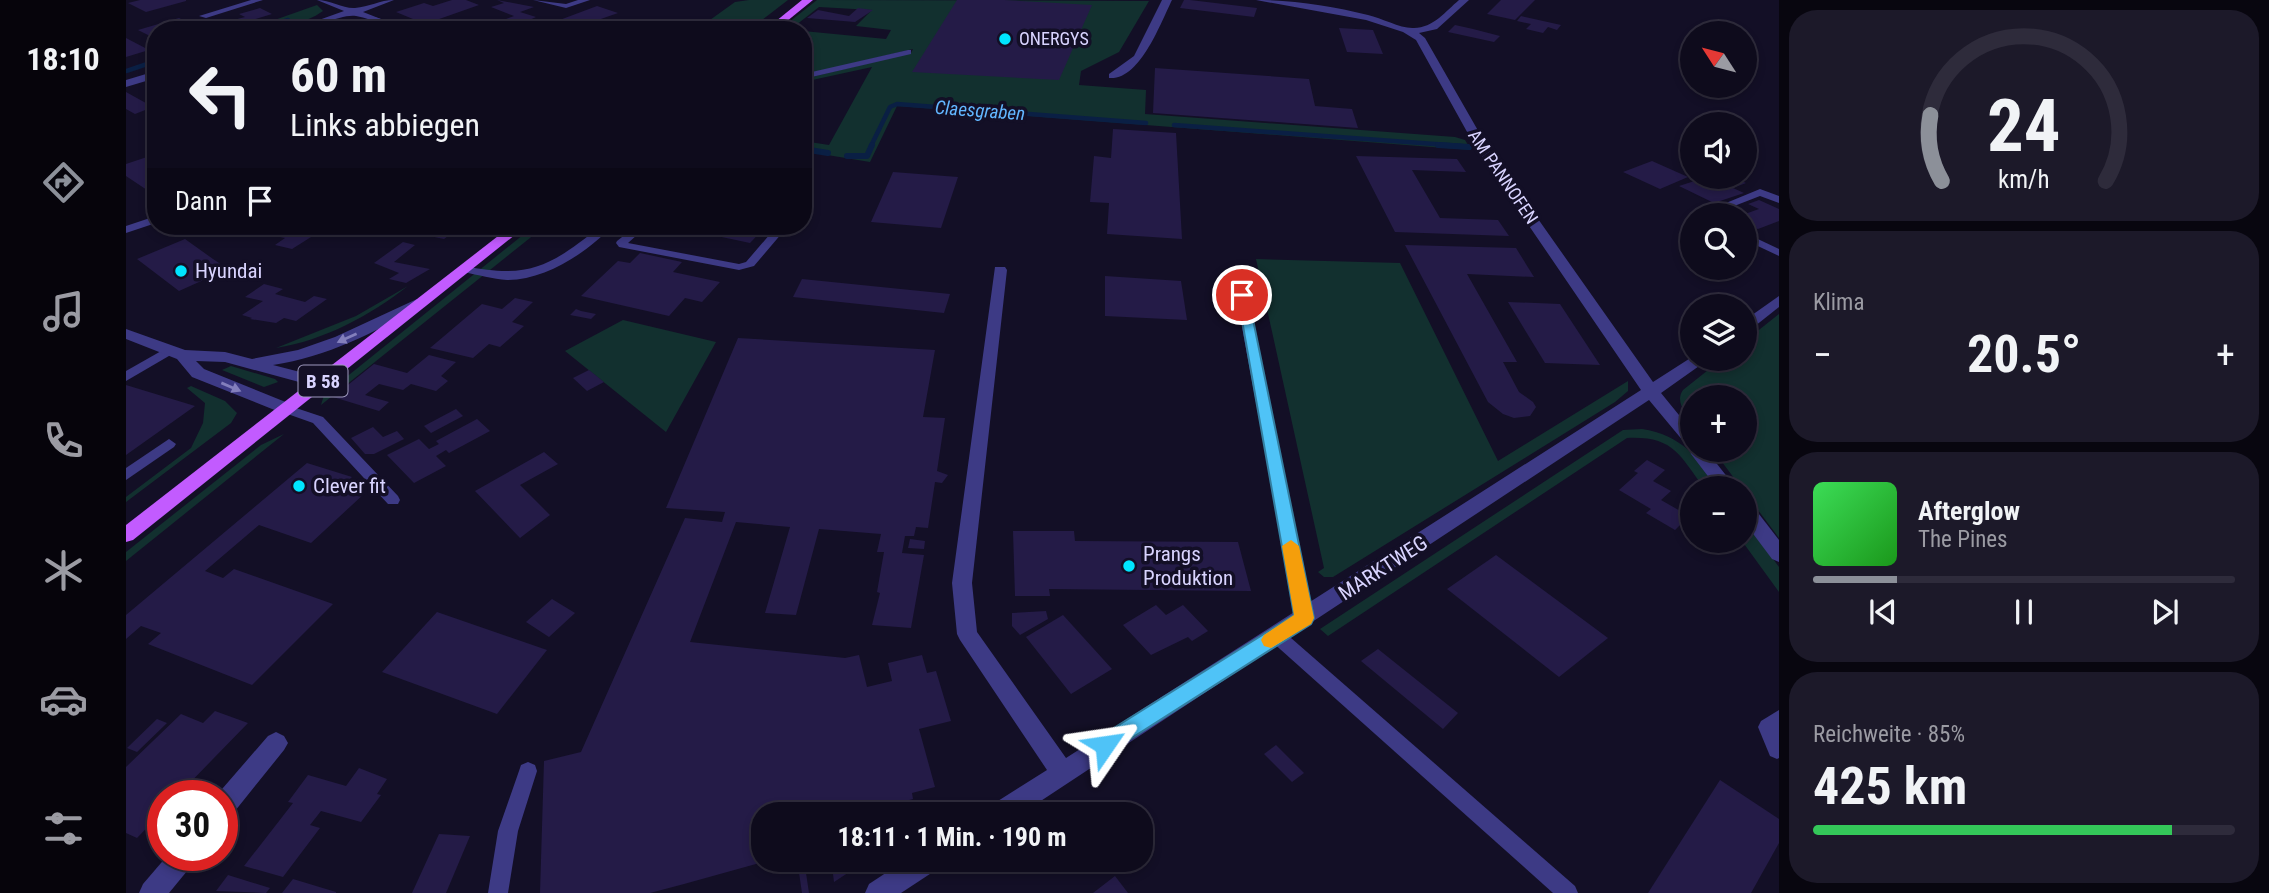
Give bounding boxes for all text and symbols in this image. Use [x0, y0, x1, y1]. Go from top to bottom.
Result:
north arrow [1680, 21, 1757, 98]
map controls [1680, 21, 1757, 553]
place label: ONERGYS [1019, 28, 1089, 49]
marker: ONERGYS [997, 31, 1013, 47]
text: 18:10 [26, 40, 100, 78]
text: 60 m [290, 47, 387, 104]
icon: left [175, 49, 266, 140]
text: 24 [1987, 84, 2061, 170]
water label: Claesgraben [934, 96, 1026, 125]
text: Links abbiegen [290, 106, 480, 144]
button: sound [1680, 112, 1757, 189]
street label: AM PANNOFEN [1464, 126, 1543, 228]
icon: directions [39, 158, 88, 207]
text: km/h [1998, 165, 2050, 194]
icon: arrive [241, 182, 279, 220]
text: Dann [175, 186, 227, 216]
button: search [1680, 203, 1757, 280]
place label: Hyundai [195, 259, 262, 283]
marker: Hyundai [173, 263, 189, 279]
pin [1212, 265, 1272, 325]
icon: arrive [1223, 276, 1261, 314]
icon: music [39, 287, 88, 336]
text: Klima [1813, 289, 1864, 316]
button: layers [1680, 294, 1757, 371]
text: 20.5° [1967, 324, 2081, 385]
one-way arrow [337, 332, 357, 344]
text: − [1813, 333, 1832, 377]
text: + [2216, 333, 2235, 377]
road number: B 58 [298, 366, 348, 396]
one-way arrow [221, 382, 242, 393]
button: + [1680, 385, 1757, 462]
icon: phone [39, 416, 88, 465]
place label: Clever fit [313, 474, 386, 498]
button: − [1680, 476, 1757, 553]
marker: Clever fit [291, 478, 307, 494]
text: Afterglow [1918, 496, 2020, 526]
text: The Pines [1918, 526, 2008, 553]
street label: MARKTWEG [1334, 531, 1432, 605]
place label: Prangs Produktion [1143, 542, 1233, 590]
icon: climate [39, 546, 88, 595]
marker: Prangs Produktion [1121, 558, 1137, 574]
icon: previous [1864, 593, 1902, 631]
icon: pause [2005, 593, 2043, 631]
icon: next [2146, 593, 2184, 631]
icon: car [39, 675, 88, 724]
position arrow [1068, 708, 1142, 782]
text: Reichweite · 85% [1813, 721, 1965, 748]
text: 425 km [1813, 756, 1967, 817]
speed limit sign: 30 [147, 780, 238, 871]
icon: filters [39, 804, 88, 853]
text: 18:11 · 1 Min. · 190 m [838, 822, 1066, 852]

